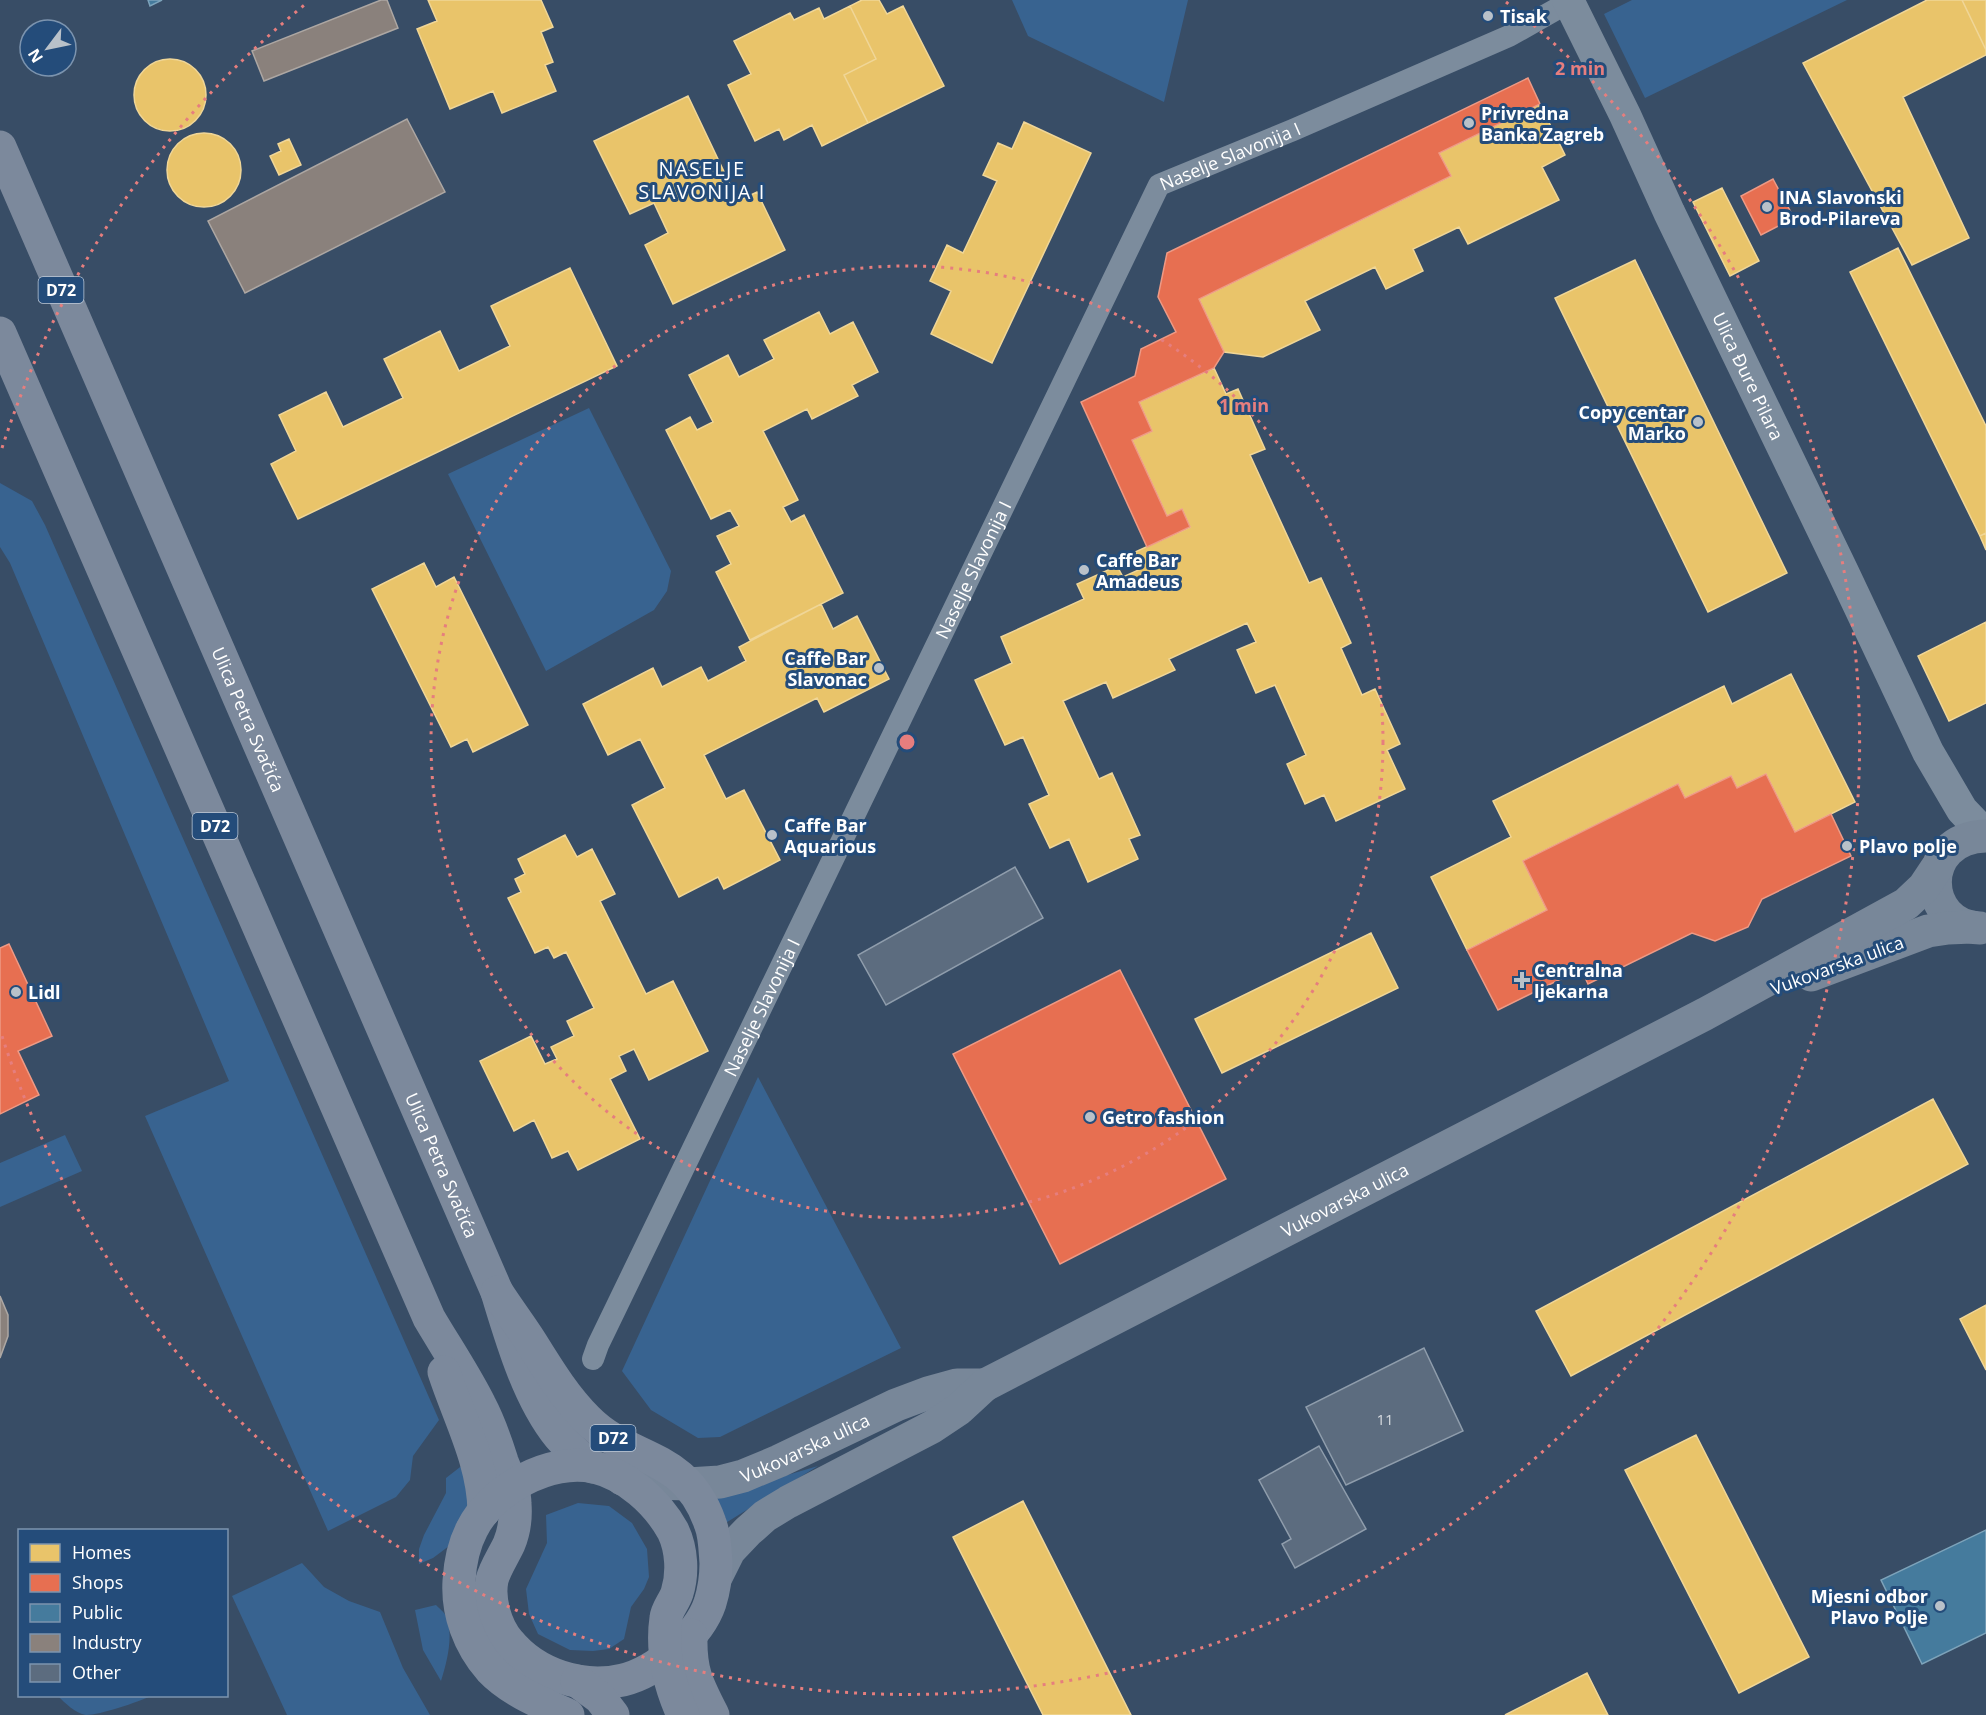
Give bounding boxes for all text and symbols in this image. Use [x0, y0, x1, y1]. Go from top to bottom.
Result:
place label: Tisak [1500, 4, 1548, 28]
marker: Tisak [1481, 9, 1495, 23]
north arrow [18, 18, 78, 78]
text: N [23, 45, 48, 67]
text: 2 min [1555, 56, 1605, 80]
place label: Privredna Banka Zagreb [1481, 101, 1604, 146]
street label: Naselje Slavonija I [1156, 116, 1304, 196]
marker: Privredna Banka Zagreb [1462, 116, 1476, 130]
district label: NASELJE SLAVONIJA I [638, 155, 766, 205]
place label: INA Slavonski Brod-Pilareva [1779, 185, 1902, 230]
marker: INA Slavonski Brod-Pilareva [1760, 200, 1774, 214]
road number: D72 [38, 277, 84, 303]
street label: Ulica Đure Pilara [1707, 308, 1789, 444]
text: 1 min [1219, 393, 1269, 417]
place label: Copy centar Marko [1579, 400, 1686, 445]
marker: Copy centar Marko [1691, 415, 1705, 429]
street label: Naselje Slavonija I [929, 497, 1016, 643]
place label: Caffe Bar Amadeus [1096, 548, 1180, 593]
marker: Caffe Bar Amadeus [1077, 563, 1091, 577]
street label: Ulica Petra Svačića [206, 643, 290, 796]
place label: Caffe Bar Slavonac [784, 646, 867, 691]
marker: Caffe Bar Slavonac [872, 661, 886, 675]
centre of rings [897, 732, 917, 752]
road number: D72 [192, 813, 238, 839]
place label: Caffe Bar Aquarious [784, 813, 876, 858]
marker: Caffe Bar Aquarious [765, 828, 779, 842]
place label: Plavo polje [1859, 834, 1957, 858]
marker: Plavo polje [1840, 839, 1854, 853]
street label: Vukovarska ulica [1767, 930, 1907, 1000]
street label: Naselje Slavonija I [718, 934, 805, 1080]
place label: Centralna ljekarna [1534, 958, 1623, 1003]
marker: Centralna ljekarna [1515, 973, 1529, 987]
place label: Lidl [28, 980, 61, 1004]
marker: Lidl [9, 985, 23, 999]
street label: Ulica Petra Svačića [400, 1089, 484, 1241]
place label: Getro fashion [1102, 1105, 1225, 1129]
marker: Getro fashion [1083, 1110, 1097, 1124]
street label: Vukovarska ulica [1277, 1157, 1412, 1242]
street label: Vukovarska ulica [736, 1407, 873, 1488]
house number: 11 [1376, 1409, 1394, 1429]
road number: D72 [590, 1425, 636, 1451]
legend [18, 1529, 228, 1697]
text: Homes [72, 1540, 131, 1564]
text: Shops [72, 1570, 123, 1594]
place label: Mjesni odbor Plavo Polje [1811, 1584, 1928, 1629]
marker: Mjesni odbor Plavo Polje [1933, 1599, 1947, 1613]
text: Public [72, 1600, 123, 1624]
text: Industry [72, 1630, 142, 1654]
text: Other [72, 1660, 122, 1684]

